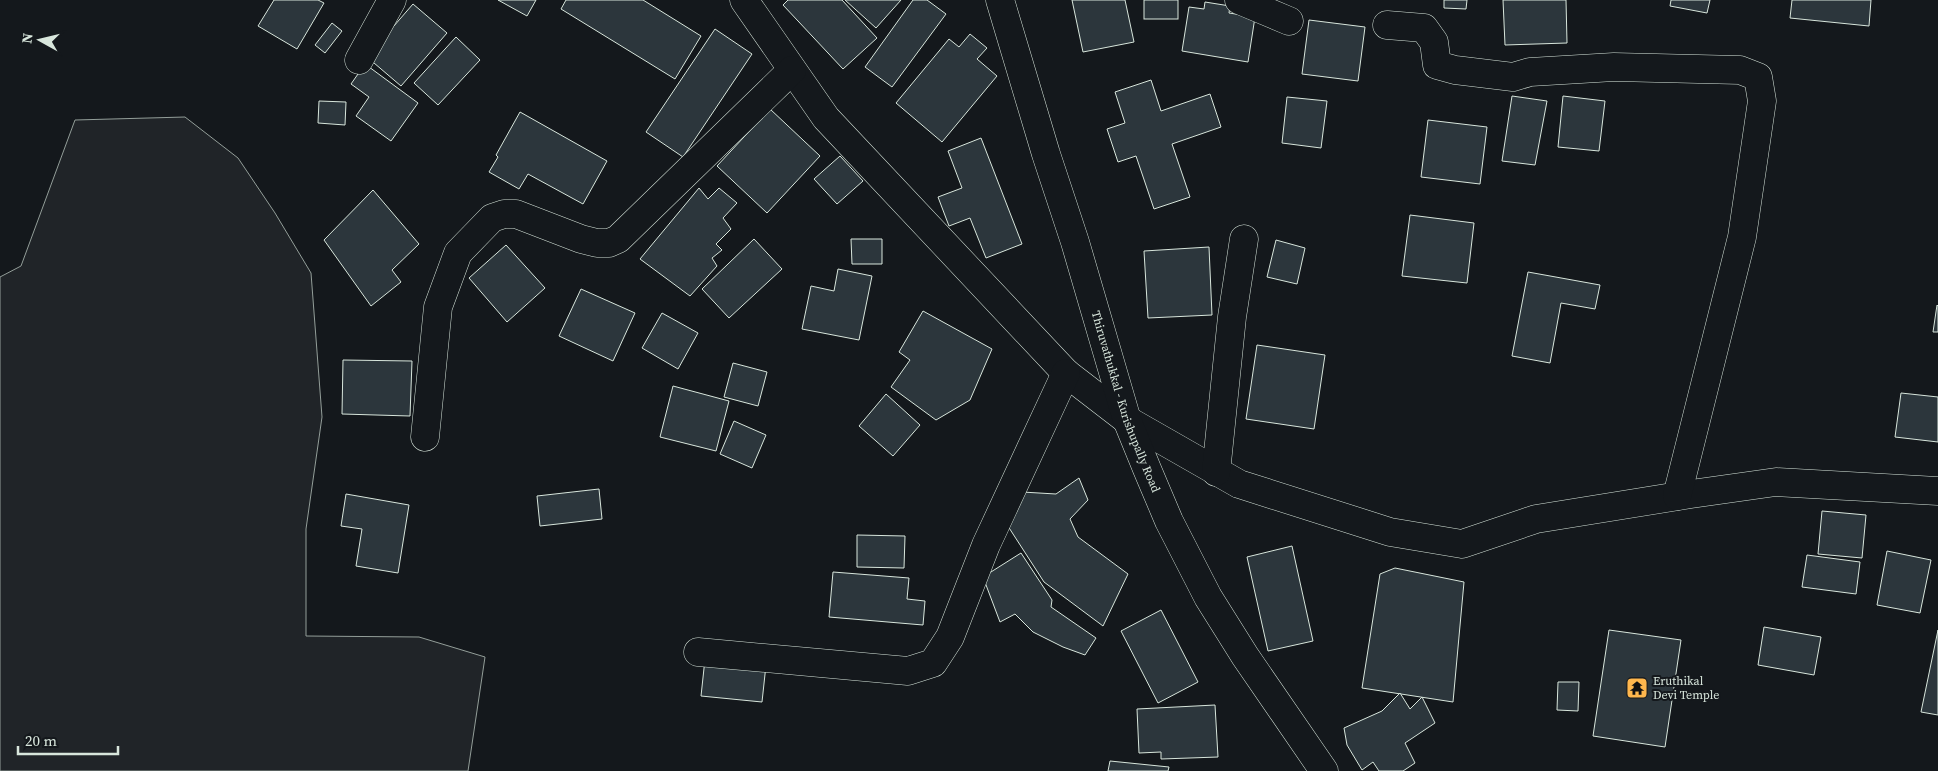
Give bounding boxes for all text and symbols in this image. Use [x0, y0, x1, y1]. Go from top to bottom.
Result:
north arrow [15, 15, 65, 65]
text: N [17, 32, 38, 45]
street label: Thiruvathukkal - Kurishupally Road [1088, 309, 1164, 495]
place label: Eruthikal Devi Temple [1653, 673, 1719, 703]
temple icon: Eruthikal Devi Temple [1625, 676, 1649, 700]
scale bar [18, 724, 118, 756]
text: 20 m [25, 730, 57, 751]

